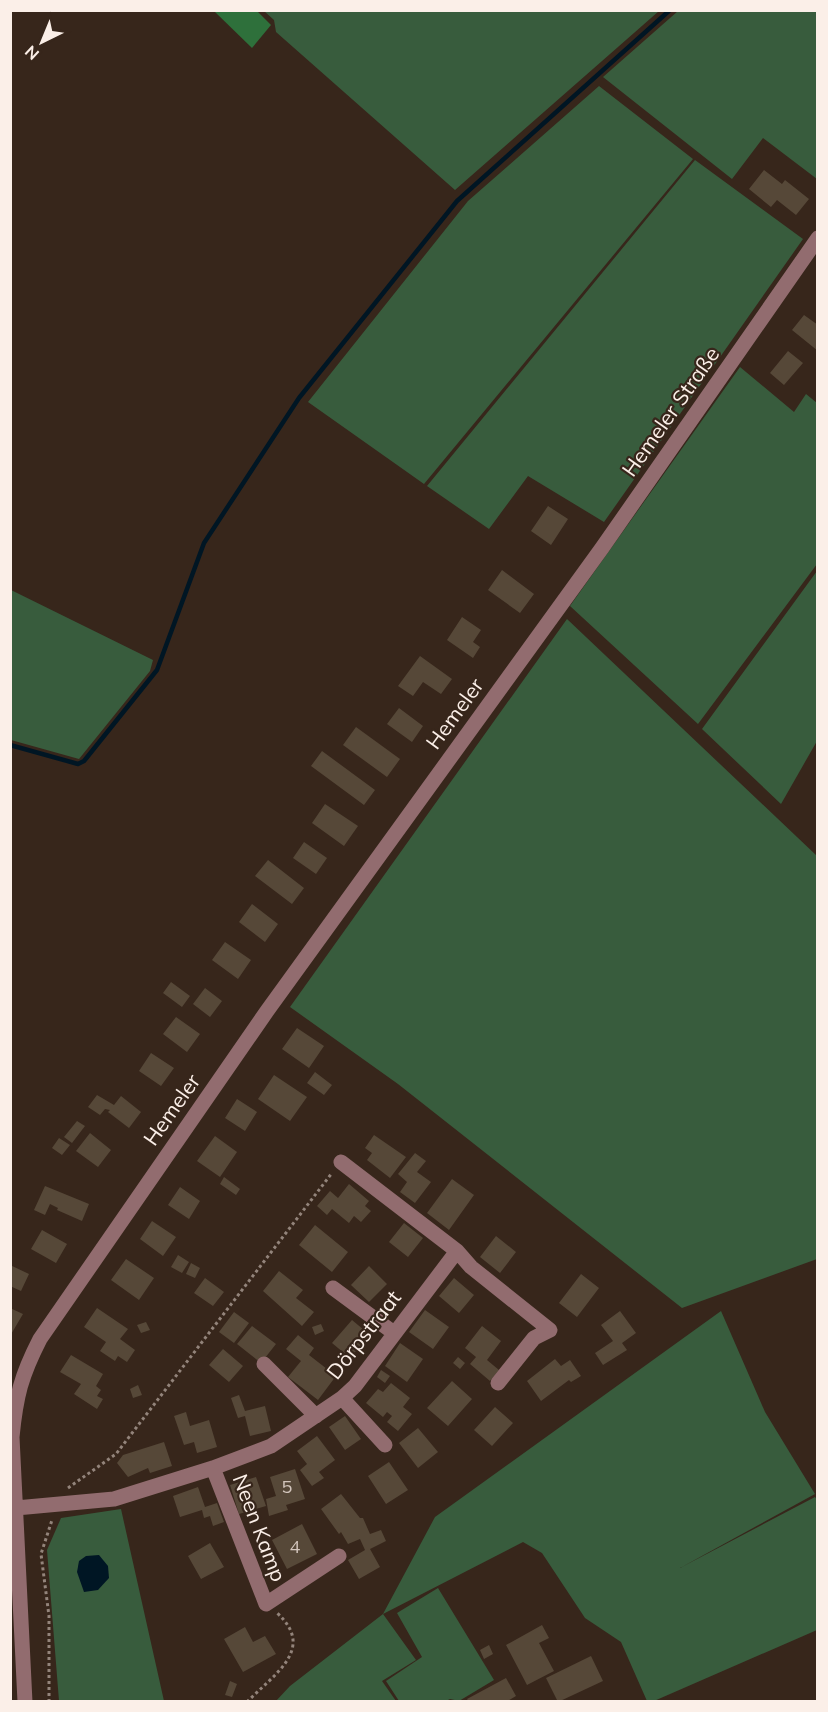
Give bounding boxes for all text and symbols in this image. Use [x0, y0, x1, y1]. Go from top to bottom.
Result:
north arrow [12, 12, 72, 72]
text: N [21, 42, 43, 64]
street label: Hemeler Straße [616, 342, 724, 481]
street label: Hemeler [420, 673, 489, 754]
street label: Hemeler [137, 1068, 205, 1150]
street label: Dörpstraat [320, 1285, 406, 1384]
street label: Neen Kamp [227, 1470, 292, 1585]
house number: 5 [282, 1475, 293, 1498]
house number: 4 [290, 1535, 301, 1558]

